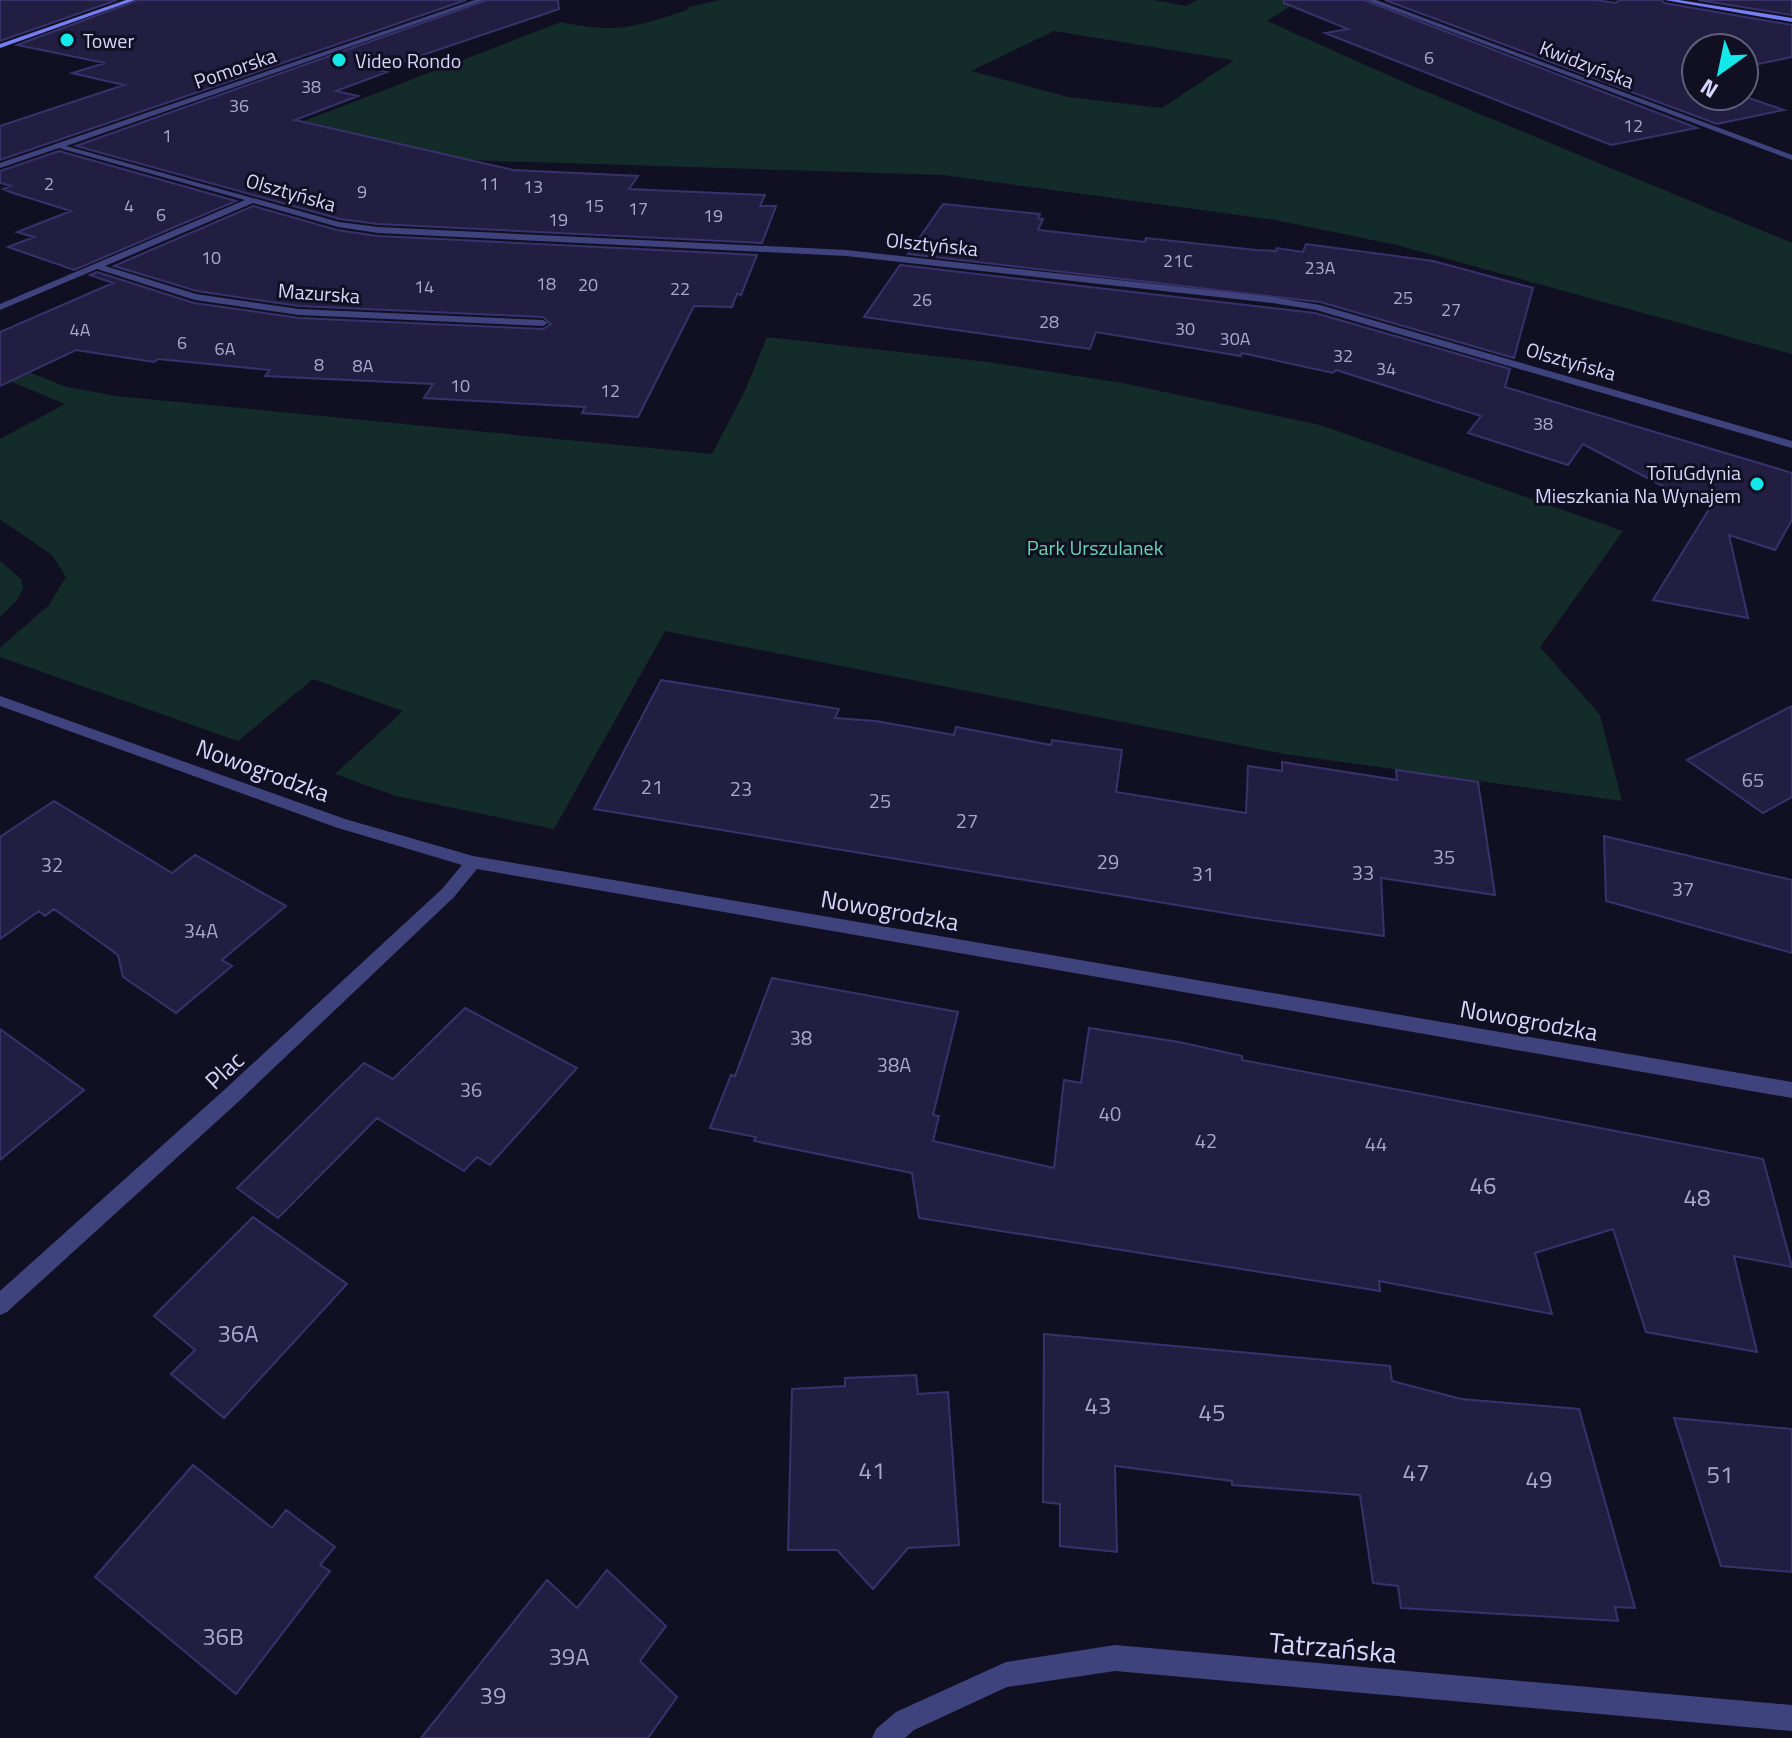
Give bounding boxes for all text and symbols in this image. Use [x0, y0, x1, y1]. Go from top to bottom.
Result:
place label: Tower [83, 25, 134, 56]
marker: Tower [58, 31, 76, 49]
street label: Kwidzyńska [1535, 32, 1639, 96]
north arrow [1680, 32, 1760, 112]
street label: Pomorska [190, 39, 280, 97]
house number: 6 [1424, 44, 1434, 71]
place label: Video Rondo [355, 45, 461, 76]
marker: Video Rondo [330, 51, 348, 69]
text: N [1693, 70, 1725, 107]
house number: 38 [301, 73, 321, 100]
house number: 36 [229, 92, 249, 119]
house number: 12 [1623, 112, 1643, 139]
house number: 1 [162, 122, 172, 149]
street label: Olsztyńska [242, 164, 340, 220]
house number: 2 [44, 170, 54, 197]
house number: 11 [479, 170, 499, 197]
house number: 13 [523, 173, 543, 200]
house number: 9 [357, 178, 367, 205]
house number: 4 [124, 192, 134, 219]
house number: 15 [584, 192, 604, 219]
house number: 17 [628, 195, 648, 222]
house number: 6 [156, 201, 166, 228]
house number: 19 [703, 202, 723, 229]
house number: 19 [548, 206, 568, 233]
street label: Olsztyńska [884, 224, 980, 264]
house number: 10 [201, 244, 221, 271]
house number: 21C [1163, 247, 1193, 274]
house number: 23A [1305, 254, 1336, 281]
house number: 18 [536, 270, 556, 297]
house number: 20 [578, 271, 598, 298]
house number: 14 [414, 273, 434, 300]
street label: Mazurska [277, 275, 361, 311]
house number: 22 [670, 275, 690, 302]
house number: 25 [1393, 284, 1413, 311]
house number: 26 [912, 286, 932, 313]
house number: 27 [1441, 296, 1461, 323]
house number: 28 [1039, 308, 1059, 335]
house number: 30 [1175, 315, 1195, 342]
house number: 4A [70, 316, 91, 343]
house number: 30A [1220, 325, 1251, 352]
house number: 6 [177, 329, 187, 356]
street label: Olsztyńska [1522, 333, 1620, 389]
house number: 6A [215, 335, 236, 362]
house number: 32 [1333, 342, 1353, 369]
house number: 8 [314, 351, 324, 378]
house number: 8A [353, 352, 374, 379]
house number: 34 [1376, 355, 1396, 382]
house number: 10 [450, 372, 470, 399]
house number: 12 [600, 377, 620, 404]
house number: 38 [1533, 410, 1553, 437]
place label: ToTuGdynia Mieszkania Na Wynajem [1535, 457, 1741, 511]
marker: ToTuGdynia Mieszkania Na Wynajem [1748, 475, 1766, 493]
park label: Park Urszulanek [1027, 532, 1164, 563]
street label: Nowogrodzka [191, 729, 335, 811]
house number: 65 [1742, 764, 1764, 795]
house number: 21 [641, 771, 663, 802]
house number: 23 [730, 773, 752, 804]
house number: 25 [869, 785, 891, 816]
house number: 27 [956, 805, 978, 836]
house number: 35 [1433, 841, 1455, 872]
house number: 29 [1097, 846, 1119, 877]
house number: 32 [41, 849, 63, 880]
house number: 33 [1352, 857, 1374, 888]
house number: 31 [1192, 858, 1214, 889]
house number: 37 [1672, 873, 1694, 904]
street label: Nowogrodzka [818, 880, 962, 940]
house number: 34A [184, 915, 218, 946]
street label: Nowogrodzka [1457, 990, 1601, 1050]
house number: 38 [790, 1022, 812, 1053]
street label: Plac [196, 1042, 252, 1098]
house number: 38A [877, 1049, 911, 1080]
house number: 36 [460, 1074, 482, 1105]
house number: 40 [1099, 1098, 1121, 1129]
house number: 42 [1195, 1125, 1217, 1156]
house number: 44 [1365, 1128, 1387, 1159]
house number: 46 [1470, 1167, 1496, 1203]
house number: 48 [1684, 1179, 1710, 1215]
house number: 36A [217, 1315, 259, 1351]
house number: 43 [1085, 1387, 1111, 1423]
house number: 45 [1199, 1394, 1225, 1430]
house number: 41 [859, 1452, 885, 1488]
house number: 47 [1403, 1454, 1429, 1490]
house number: 51 [1707, 1456, 1733, 1492]
house number: 49 [1526, 1461, 1552, 1497]
house number: 36B [202, 1618, 244, 1654]
street label: Tatrzańska [1267, 1620, 1399, 1674]
house number: 39A [548, 1638, 590, 1674]
house number: 39 [480, 1677, 506, 1713]

